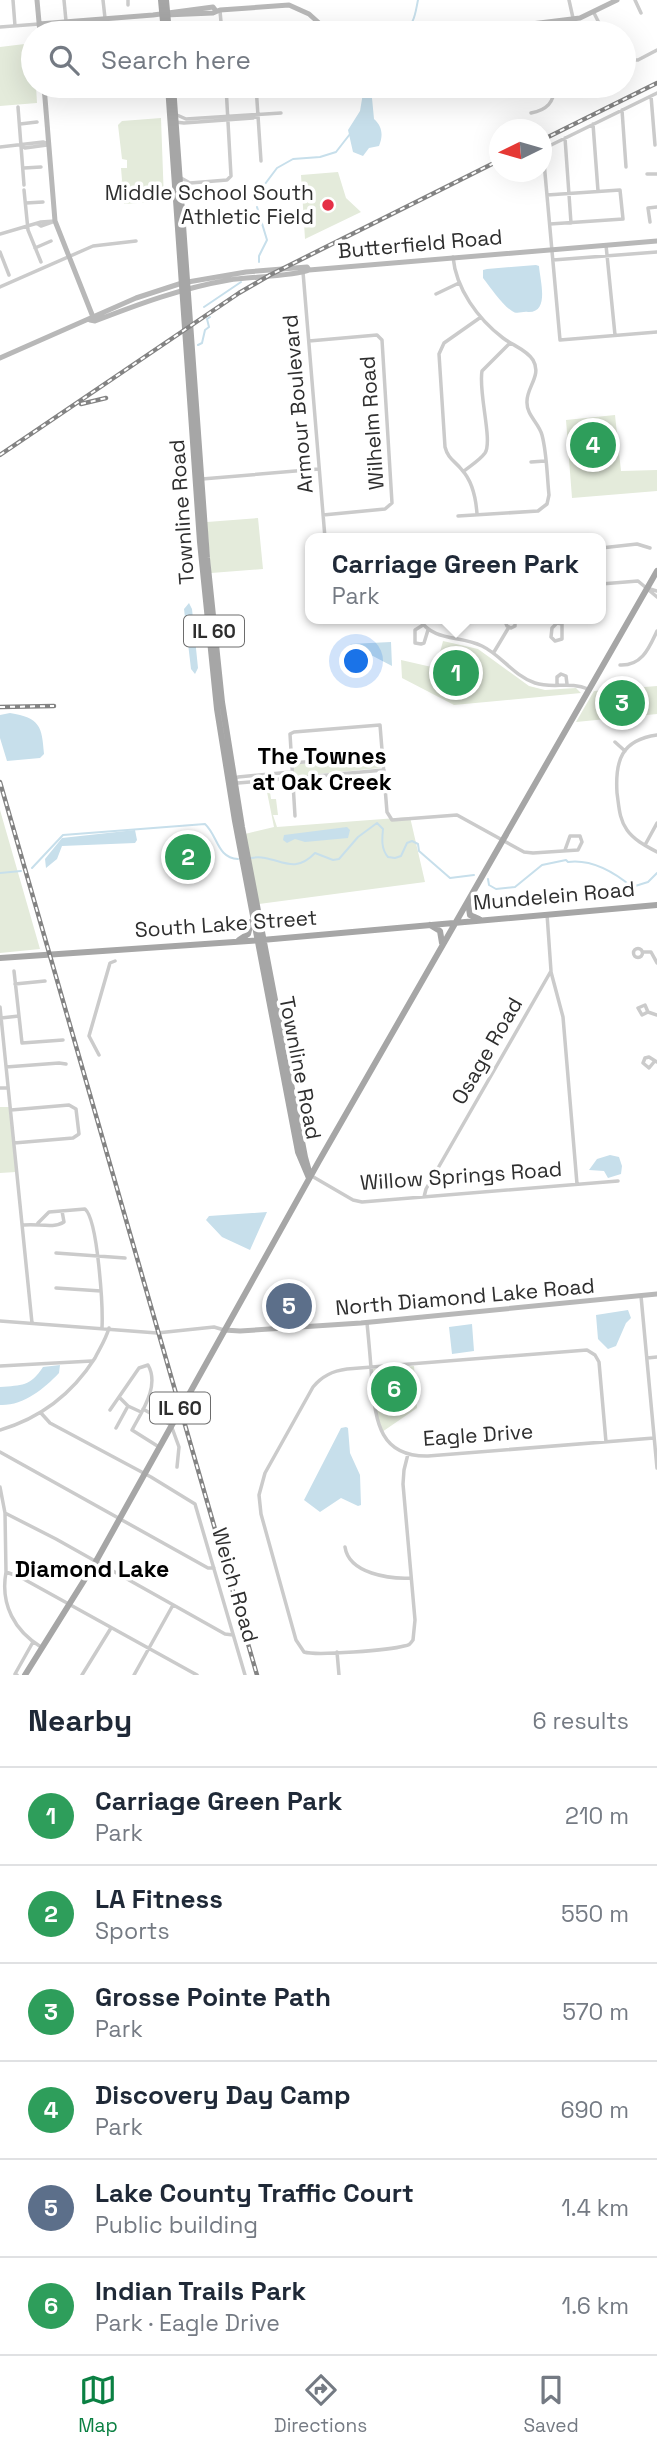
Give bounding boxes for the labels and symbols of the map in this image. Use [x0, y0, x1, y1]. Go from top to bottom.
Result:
north arrow [489, 119, 552, 182]
place label: Middle School South Athletic Field [105, 179, 314, 230]
marker: Middle School South Athletic Field [320, 197, 336, 213]
street label: Butterfield Road [336, 223, 504, 264]
street label: Armour Boulevard [276, 314, 319, 495]
street label: Wilhelm Road [353, 355, 390, 491]
pin: 4 [570, 419, 616, 471]
street label: Townline Road [163, 439, 200, 585]
road number: IL 60 [184, 616, 244, 646]
your location [339, 644, 373, 678]
pin: 1 [433, 647, 479, 699]
pin: 3 [599, 677, 645, 729]
district label: The Townes at Oak Creek [252, 741, 392, 797]
pin: 2 [165, 831, 211, 883]
street label: Mundelein Road [472, 875, 636, 916]
street label: South Lake Street [134, 904, 318, 943]
street label: Osage Road [445, 992, 528, 1109]
street label: Townline Road [273, 994, 328, 1142]
street label: Willow Springs Road [359, 1155, 563, 1196]
street label: North Diamond Lake Road [334, 1272, 596, 1321]
pin: 5 [266, 1280, 312, 1332]
pin: 6 [371, 1363, 417, 1415]
road number: IL 60 [150, 1392, 210, 1424]
street label: Eagle Drive [422, 1417, 534, 1452]
street label: Weich Road [206, 1524, 265, 1645]
district label: Diamond Lake [15, 1554, 169, 1584]

